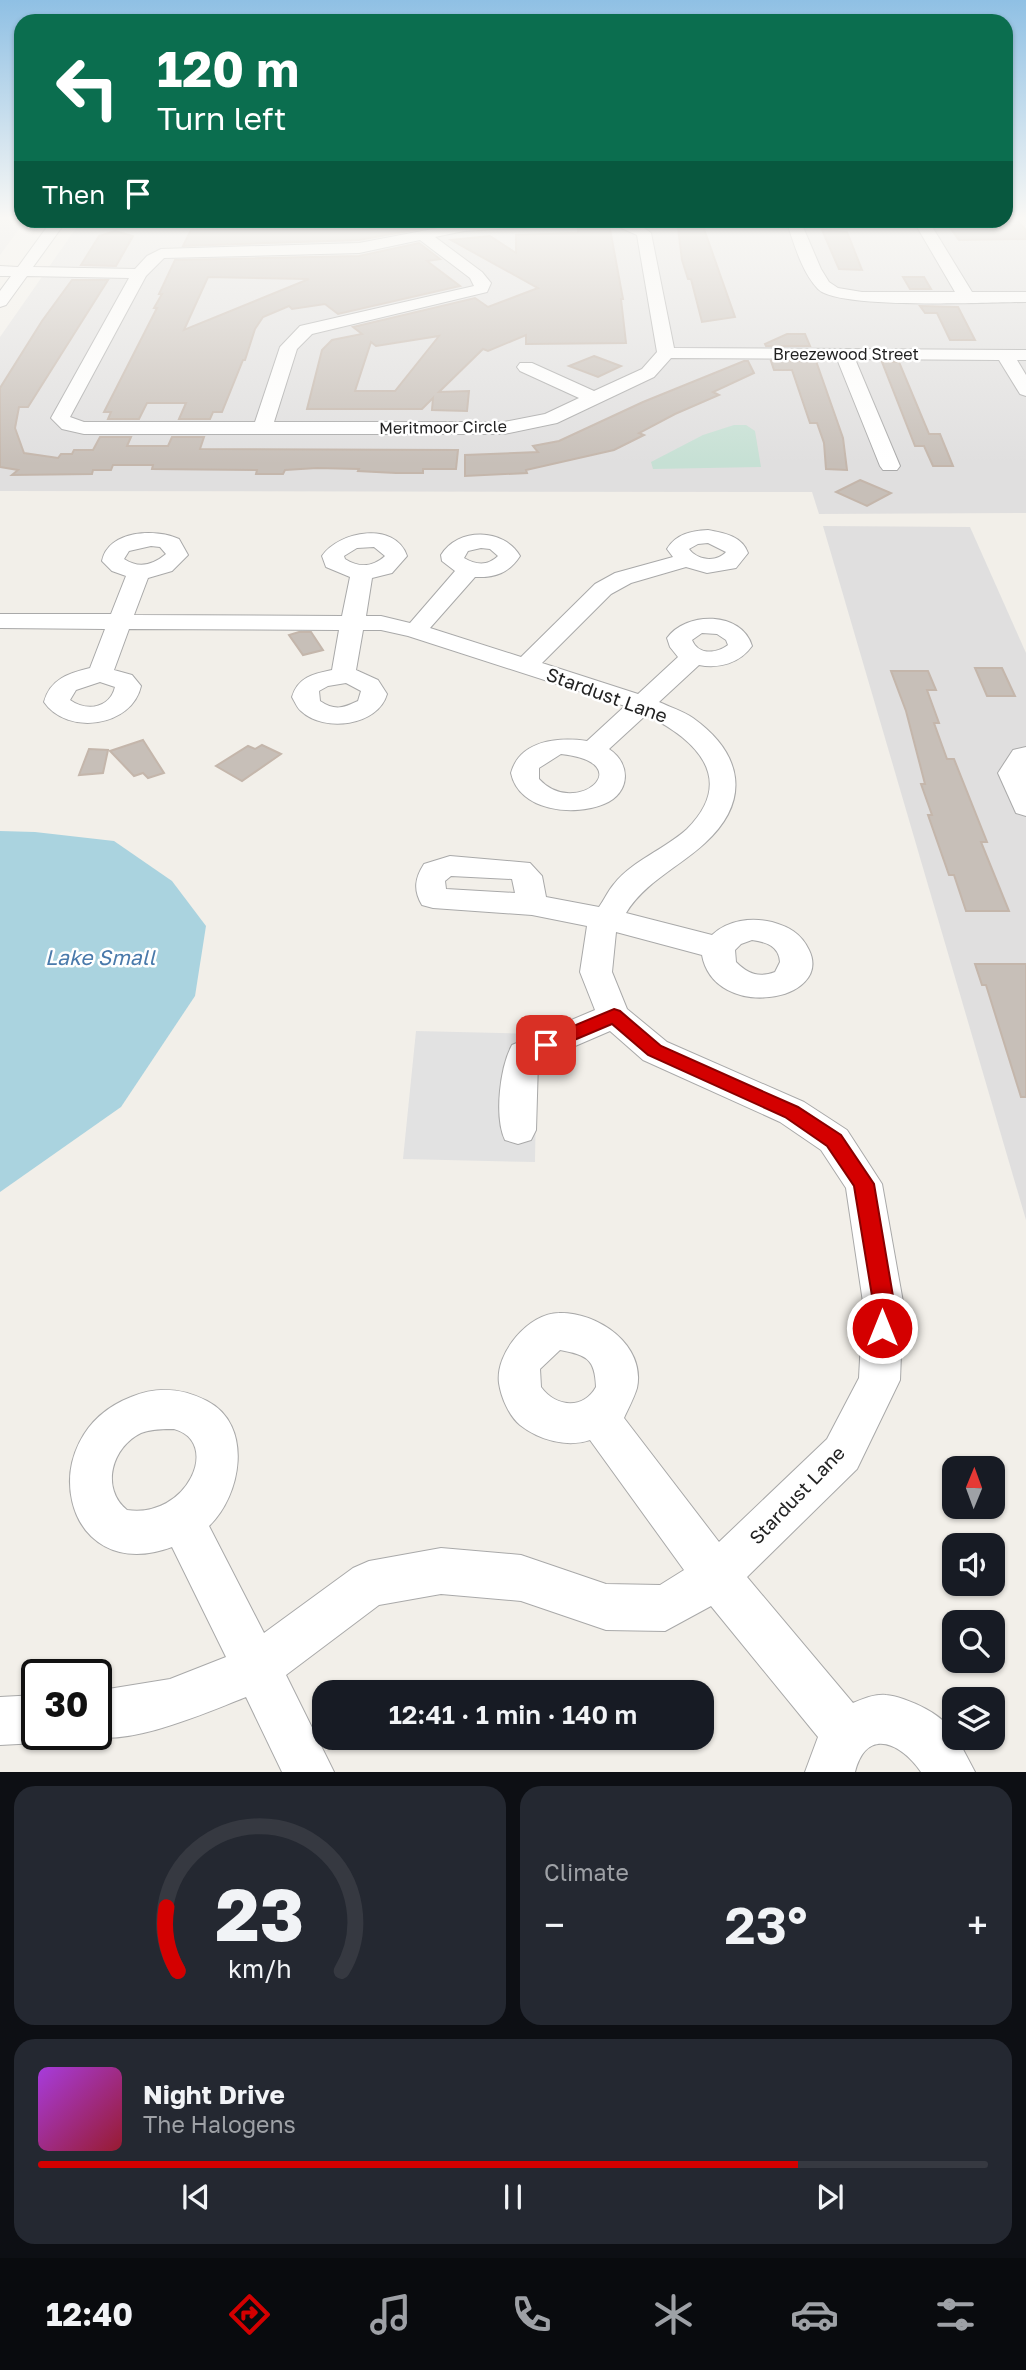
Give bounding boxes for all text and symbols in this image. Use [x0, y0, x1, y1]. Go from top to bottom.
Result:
text: 120 m [157, 39, 299, 98]
icon: left [42, 42, 133, 133]
text: Turn left [157, 99, 286, 137]
icon: arrive [119, 175, 157, 213]
text: Then [42, 179, 105, 210]
street label: Breezewood Street [773, 344, 919, 364]
street label: Meritmoor Circle [379, 416, 507, 438]
street label: Stardust Lane [543, 662, 671, 727]
water label: Lake Small [45, 944, 156, 970]
pin [516, 1015, 576, 1075]
icon: arrive [527, 1026, 565, 1064]
position arrow [845, 1291, 919, 1365]
street label: Stardust Lane [744, 1441, 849, 1548]
north arrow [942, 1456, 1004, 1519]
map controls [942, 1456, 1005, 1750]
button: sound [942, 1533, 1005, 1596]
button: search [942, 1610, 1005, 1673]
speed limit sign: 30 [21, 1659, 112, 1750]
button: layers [942, 1687, 1005, 1750]
text: 12:41 · 1 min · 140 m [389, 1699, 637, 1730]
text: Climate [544, 1858, 629, 1886]
text: 23 [216, 1871, 304, 1958]
text: 23° [725, 1893, 807, 1955]
text: − [544, 1902, 565, 1947]
text: + [967, 1902, 988, 1947]
text: km/h [228, 1953, 292, 1984]
text: Night Drive [143, 2079, 285, 2110]
text: The Halogens [143, 2110, 296, 2138]
icon: previous [177, 2178, 215, 2216]
icon: pause [494, 2178, 532, 2216]
icon: next [811, 2178, 849, 2216]
icon: directions [225, 2290, 274, 2339]
icon: music [366, 2290, 415, 2339]
icon: phone [507, 2290, 556, 2339]
icon: climate [649, 2290, 698, 2339]
icon: car [790, 2290, 839, 2339]
icon: filters [931, 2290, 980, 2339]
text: 12:40 [46, 2295, 133, 2333]

